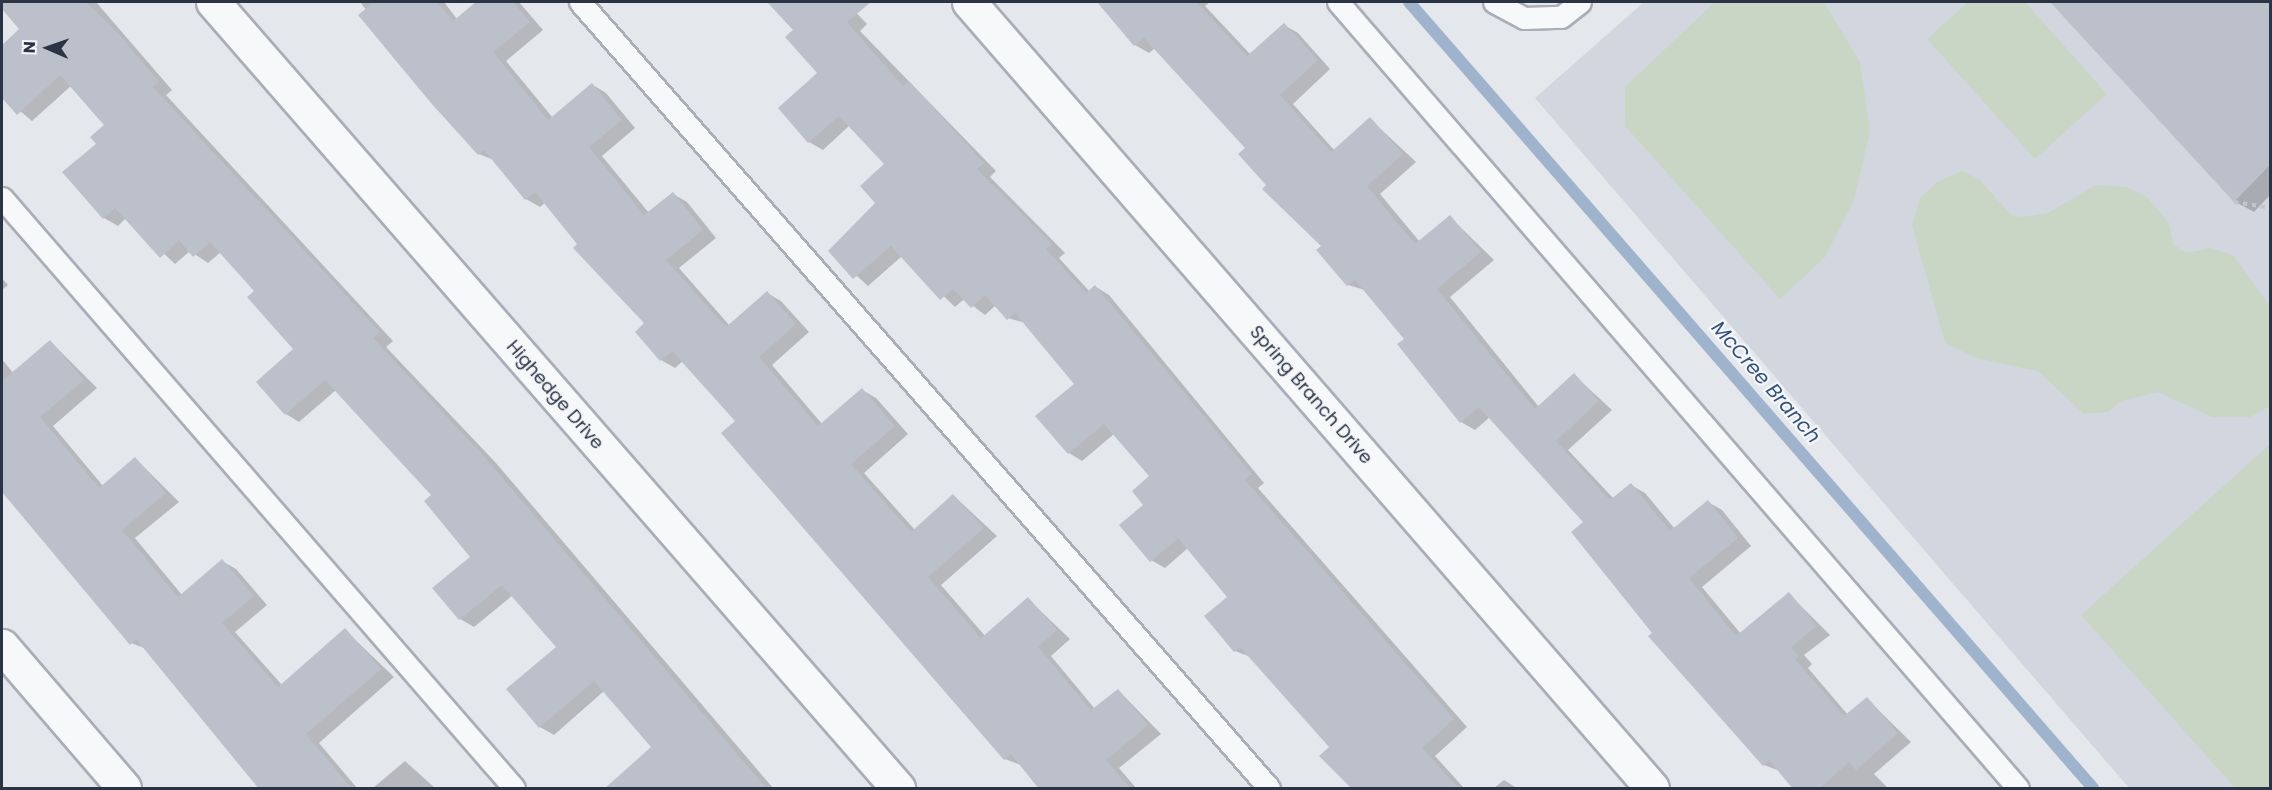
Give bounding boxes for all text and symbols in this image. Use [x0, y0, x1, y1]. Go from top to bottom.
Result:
north arrow [18, 18, 78, 78]
text: N [18, 41, 41, 54]
water label: McCree Branch [1706, 316, 1826, 448]
street label: Spring Branch Drive [1245, 321, 1377, 469]
street label: Highedge Drive [502, 336, 608, 454]

